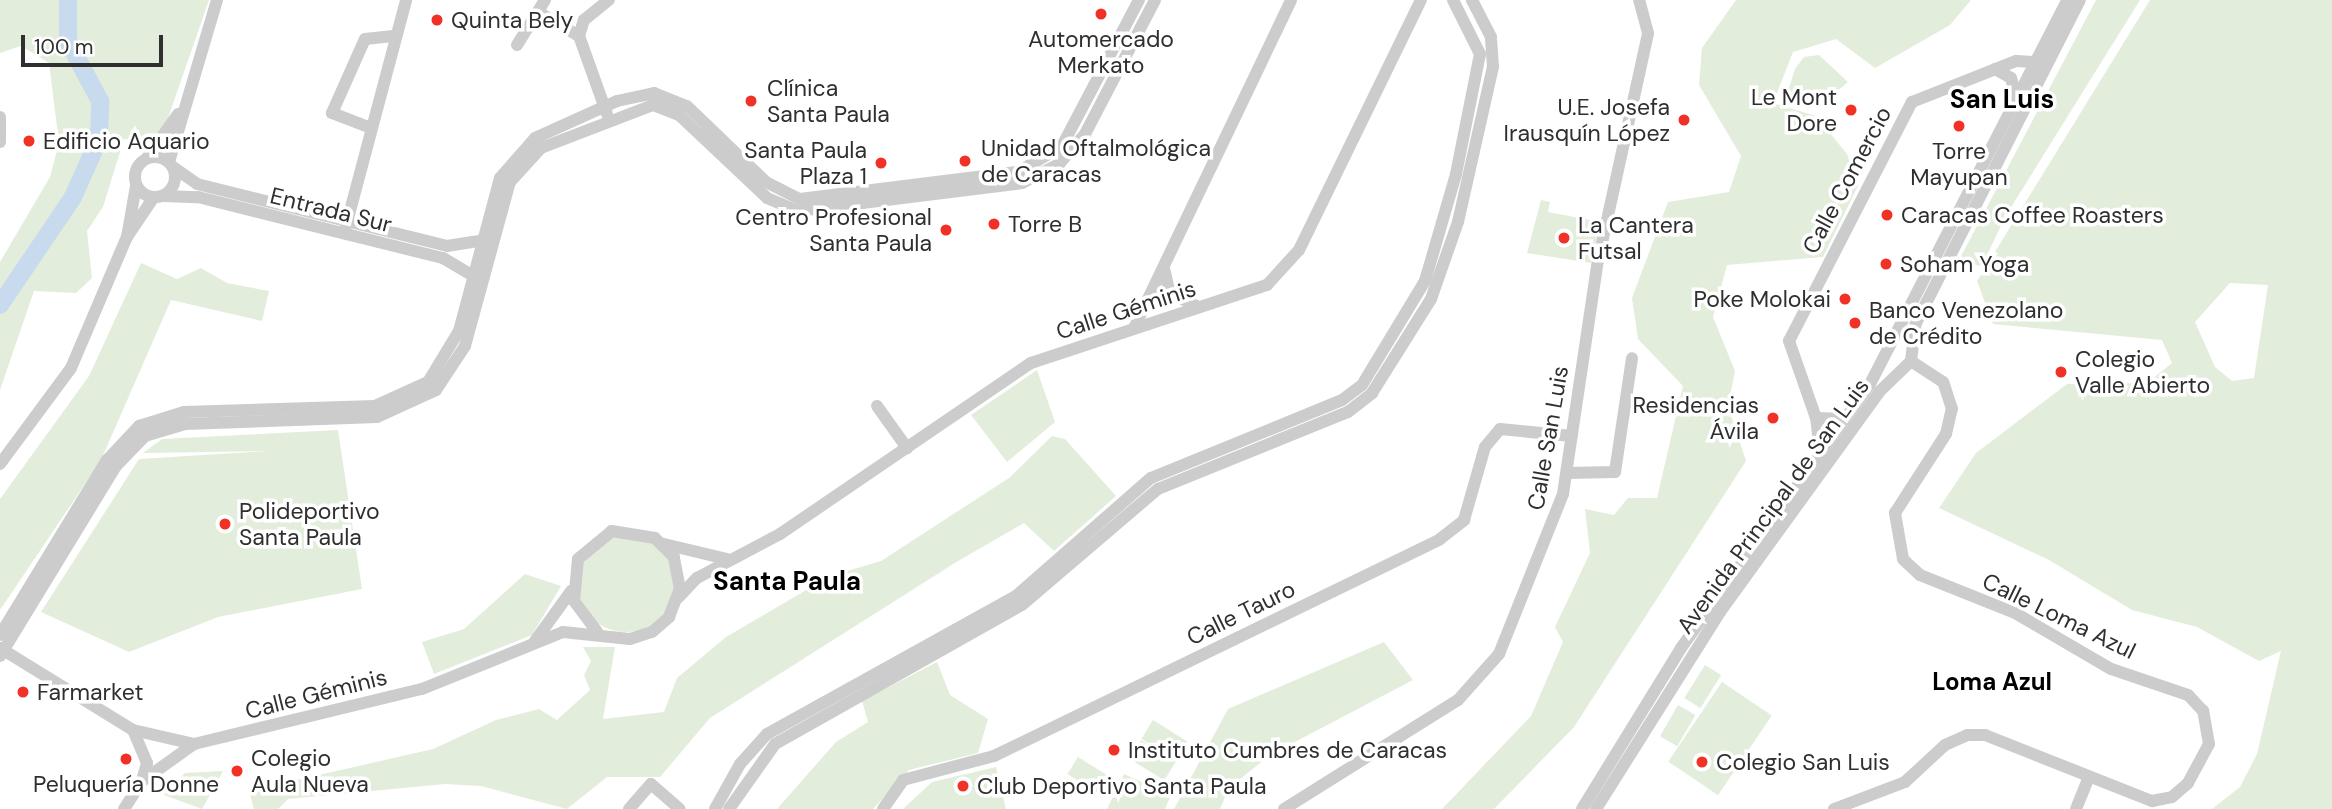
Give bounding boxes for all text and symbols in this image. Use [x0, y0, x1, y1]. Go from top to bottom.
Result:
place label: Quinta Bely [451, 6, 573, 34]
marker: Automercado Merkato [1093, 6, 1109, 22]
marker: Quinta Bely [429, 12, 445, 28]
scale bar [24, 21, 166, 65]
place label: Automercado Merkato [1028, 25, 1174, 79]
text: 100 m [34, 33, 94, 61]
place label: Clínica Santa Paula [767, 74, 890, 128]
place label: Le Mont Dore [1751, 83, 1837, 137]
district label: San Luis [1950, 84, 2054, 116]
marker: Clínica Santa Paula [741, 91, 761, 111]
place label: U.E. Josefa Irausquín López [1504, 93, 1670, 147]
street label: Calle Comercio [1797, 102, 1897, 258]
marker: Le Mont Dore [1843, 102, 1859, 118]
marker: U.E. Josefa Irausquín López [1676, 112, 1692, 128]
marker: Torre Mayupan [1951, 118, 1967, 134]
place label: Edificio Aquario [43, 127, 210, 155]
marker: Edificio Aquario [21, 133, 37, 149]
place label: Unidad Oftalmológica de Caracas [981, 134, 1211, 188]
place label: Santa Paula Plaza 1 [744, 136, 867, 190]
place label: Torre Mayupan [1910, 137, 2008, 191]
marker: Unidad Oftalmológica de Caracas [955, 151, 975, 171]
marker: Santa Paula Plaza 1 [873, 155, 889, 171]
street label: Entrada Sur [267, 182, 395, 238]
place label: Caracas Coffee Roasters [1901, 201, 2164, 229]
place label: Centro Profesional Santa Paula [735, 203, 932, 257]
marker: Caracas Coffee Roasters [1879, 207, 1895, 223]
place label: Torre B [1008, 210, 1082, 238]
place label: La Cantera Futsal [1578, 211, 1694, 265]
marker: Torre B [986, 216, 1002, 232]
marker: Centro Profesional Santa Paula [938, 222, 954, 238]
marker: La Cantera Futsal [1556, 230, 1572, 246]
place label: Soham Yoga [1900, 250, 2029, 278]
marker: Soham Yoga [1878, 256, 1894, 272]
street label: Calle Géminis [1053, 274, 1199, 346]
place label: Poke Molokai [1693, 285, 1831, 313]
marker: Poke Molokai [1837, 291, 1853, 307]
place label: Banco Venezolano de Crédito [1869, 296, 2063, 350]
marker: Banco Venezolano de Crédito [1847, 315, 1863, 331]
place label: Colegio Valle Abierto [2075, 345, 2210, 399]
street label: Calle San Luis [1522, 364, 1574, 512]
marker: Colegio Valle Abierto [2053, 364, 2069, 380]
street label: Avenida Principal de San Luis [1671, 373, 1875, 639]
place label: Residencias Ávila [1632, 391, 1759, 445]
marker: Residencias Ávila [1765, 410, 1781, 426]
place label: Polideportivo Santa Paula [239, 497, 380, 551]
marker: Polideportivo Santa Paula [217, 516, 233, 532]
district label: Santa Paula [713, 566, 861, 598]
street label: Calle Loma Azul [1978, 567, 2140, 665]
street label: Calle Tauro [1182, 575, 1300, 651]
street label: Calle Géminis [242, 663, 390, 725]
district label: Loma Azul [1932, 668, 2052, 696]
place label: Farmarket [37, 678, 144, 706]
marker: Farmarket [15, 684, 31, 700]
place label: Instituto Cumbres de Caracas [1128, 736, 1447, 764]
marker: Instituto Cumbres de Caracas [1106, 742, 1122, 758]
place label: Colegio Aula Nueva [251, 744, 369, 798]
place label: Colegio San Luis [1716, 748, 1890, 776]
marker: Peluquería Donne [118, 751, 134, 767]
marker: Colegio San Luis [1694, 754, 1710, 770]
marker: Colegio Aula Nueva [229, 763, 245, 779]
place label: Peluquería Donne [33, 770, 219, 798]
place label: Club Deportivo Santa Paula [977, 772, 1266, 800]
marker: Club Deportivo Santa Paula [955, 778, 971, 794]

